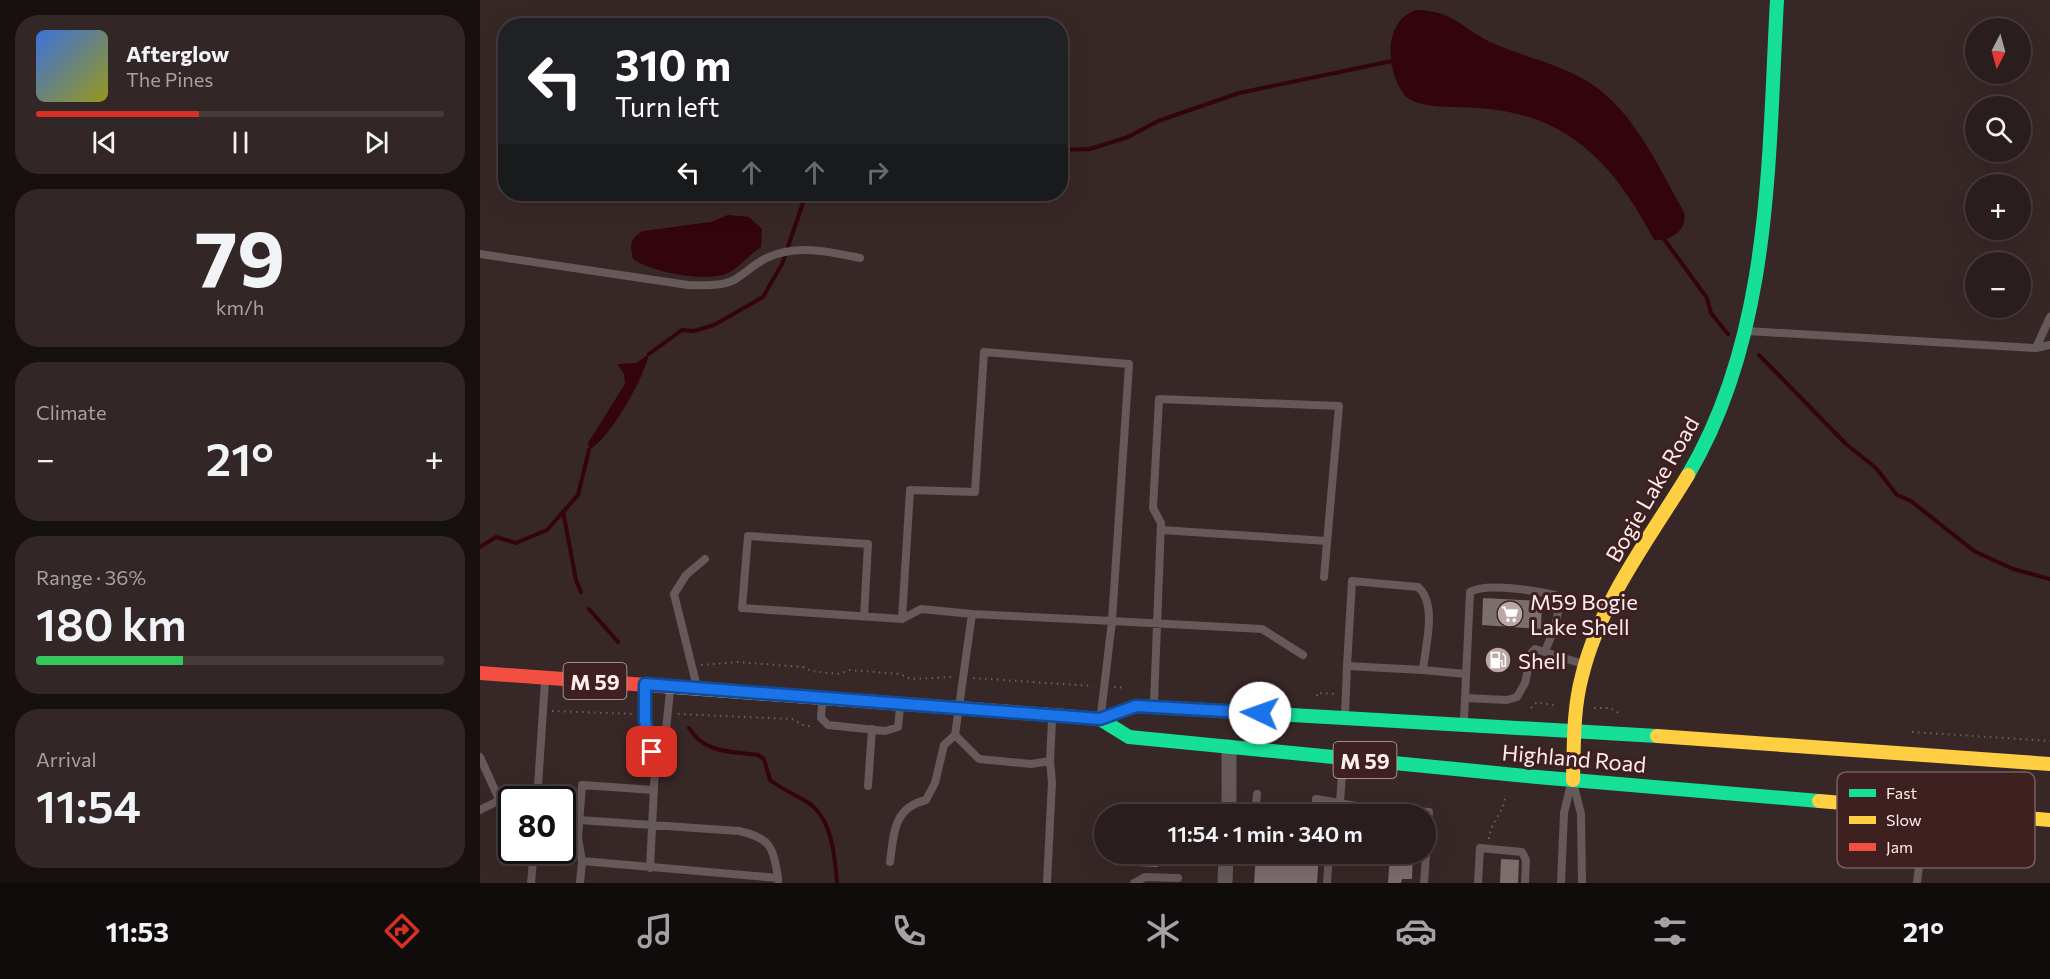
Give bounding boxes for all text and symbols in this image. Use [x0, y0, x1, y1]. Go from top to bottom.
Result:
north arrow [1965, 18, 2031, 84]
map controls [1965, 18, 2031, 318]
text: 310 m [615, 38, 731, 90]
text: Afterglow [126, 40, 229, 67]
icon: left [516, 42, 594, 120]
text: The Pines [126, 67, 213, 91]
text: Turn left [615, 90, 719, 123]
button: search [1965, 96, 2031, 162]
icon: previous [88, 126, 121, 159]
icon: pause [224, 126, 257, 159]
icon: next [360, 126, 393, 159]
icon: left [672, 156, 705, 189]
icon: ahead [735, 156, 768, 189]
icon: ahead [798, 156, 831, 189]
icon: right [861, 156, 894, 189]
button: + [1965, 174, 2031, 240]
text: 79 [195, 208, 285, 303]
button: − [1965, 252, 2031, 318]
text: km/h [216, 295, 264, 319]
text: Climate [36, 400, 106, 424]
street label: Bogie Lake Road [1599, 411, 1705, 567]
text: 21° [206, 430, 274, 485]
text: − [36, 437, 55, 478]
text: + [425, 437, 444, 478]
text: Range · 36% [36, 565, 146, 589]
place label: M59 Bogie Lake Shell [1530, 588, 1638, 640]
text: 180 km [36, 595, 187, 650]
supermarket icon: M59 Bogie Lake Shell [1495, 599, 1525, 629]
fuel station icon: Shell [1483, 645, 1513, 675]
place label: Shell [1518, 647, 1566, 674]
road number: M 59 [564, 663, 626, 699]
position arrow [1228, 681, 1292, 745]
pin [626, 726, 677, 777]
icon: arrive [635, 735, 668, 768]
street label: Highland Road [1501, 738, 1647, 778]
road number: M 59 [1334, 742, 1396, 778]
text: Arrival [36, 747, 97, 771]
legend [1837, 772, 2035, 868]
text: 11:54 [36, 777, 141, 832]
text: Fast [1886, 783, 1917, 802]
speed limit sign: 80 [498, 786, 576, 864]
text: Slow [1886, 810, 1922, 829]
text: 11:54 · 1 min · 340 m [1167, 820, 1363, 847]
text: Jam [1886, 837, 1913, 856]
icon: directions [381, 910, 423, 952]
icon: music [634, 910, 676, 952]
icon: phone [888, 910, 930, 952]
icon: climate [1142, 910, 1184, 952]
icon: car [1395, 910, 1437, 952]
icon: filters [1649, 910, 1691, 952]
text: 11:53 [106, 915, 169, 948]
text: 21° [1903, 915, 1944, 948]

